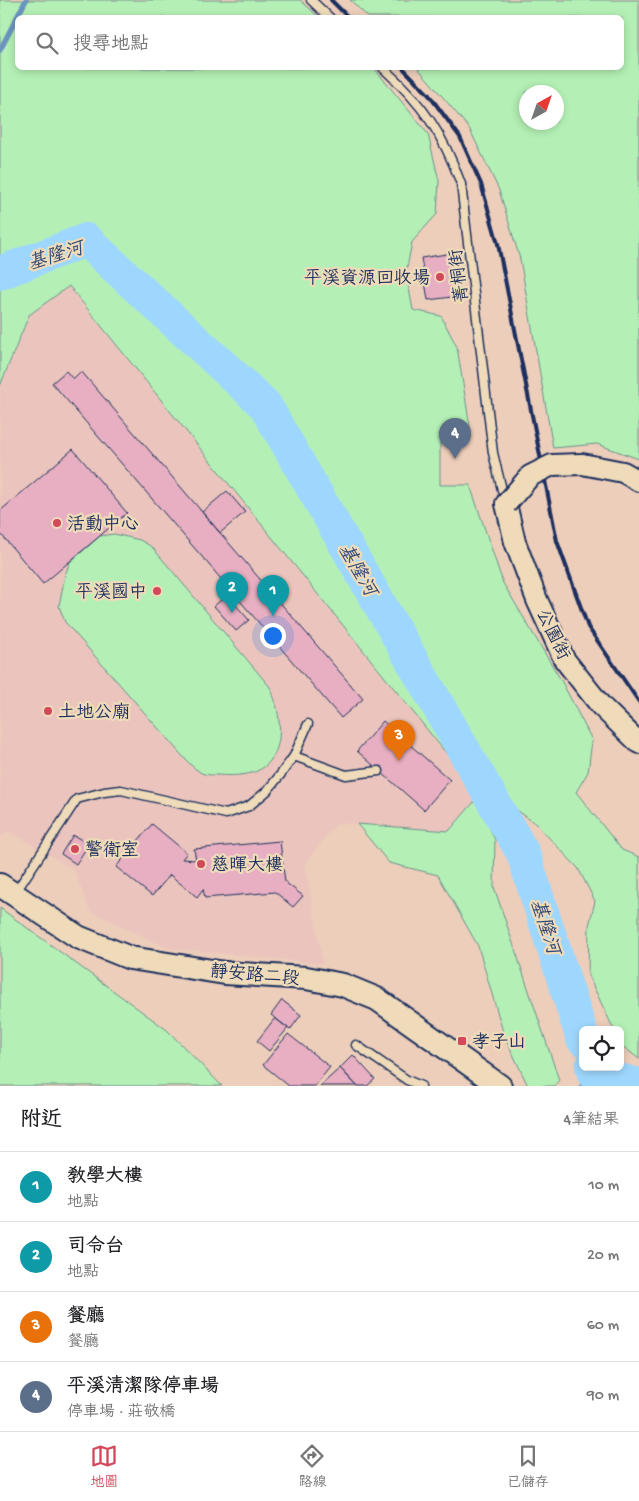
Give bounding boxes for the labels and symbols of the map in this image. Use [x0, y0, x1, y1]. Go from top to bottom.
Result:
north arrow [519, 85, 564, 130]
water label: 基隆河 [25, 236, 90, 277]
street label: 菁桐街 [446, 248, 474, 304]
place label: 平溪資源回收場 [304, 268, 430, 290]
marker: 平溪資源回收場 [434, 271, 446, 283]
pin: 4 [439, 418, 471, 459]
place label: 活動中心 [67, 514, 139, 536]
marker: 活動中心 [51, 517, 63, 529]
water label: 基隆河 [332, 540, 383, 604]
pin: 2 [216, 572, 248, 613]
pin: 1 [257, 575, 289, 616]
place label: 平溪國中 [75, 582, 147, 604]
marker: 平溪國中 [151, 585, 163, 597]
street label: 公園街 [530, 606, 574, 664]
your location [260, 623, 286, 649]
place label: 土地公廟 [58, 702, 130, 724]
marker: 土地公廟 [42, 705, 54, 717]
pin: 3 [383, 720, 415, 761]
place label: 警衛室 [85, 840, 139, 862]
marker: 警衛室 [69, 843, 81, 855]
place label: 慈暉大樓 [211, 855, 283, 877]
marker: 慈暉大樓 [195, 858, 207, 870]
water label: 基隆河 [524, 896, 565, 961]
street label: 靜安路二段 [209, 961, 301, 991]
place label: 孝子山 [472, 1032, 526, 1054]
marker: 孝子山 [456, 1035, 468, 1047]

